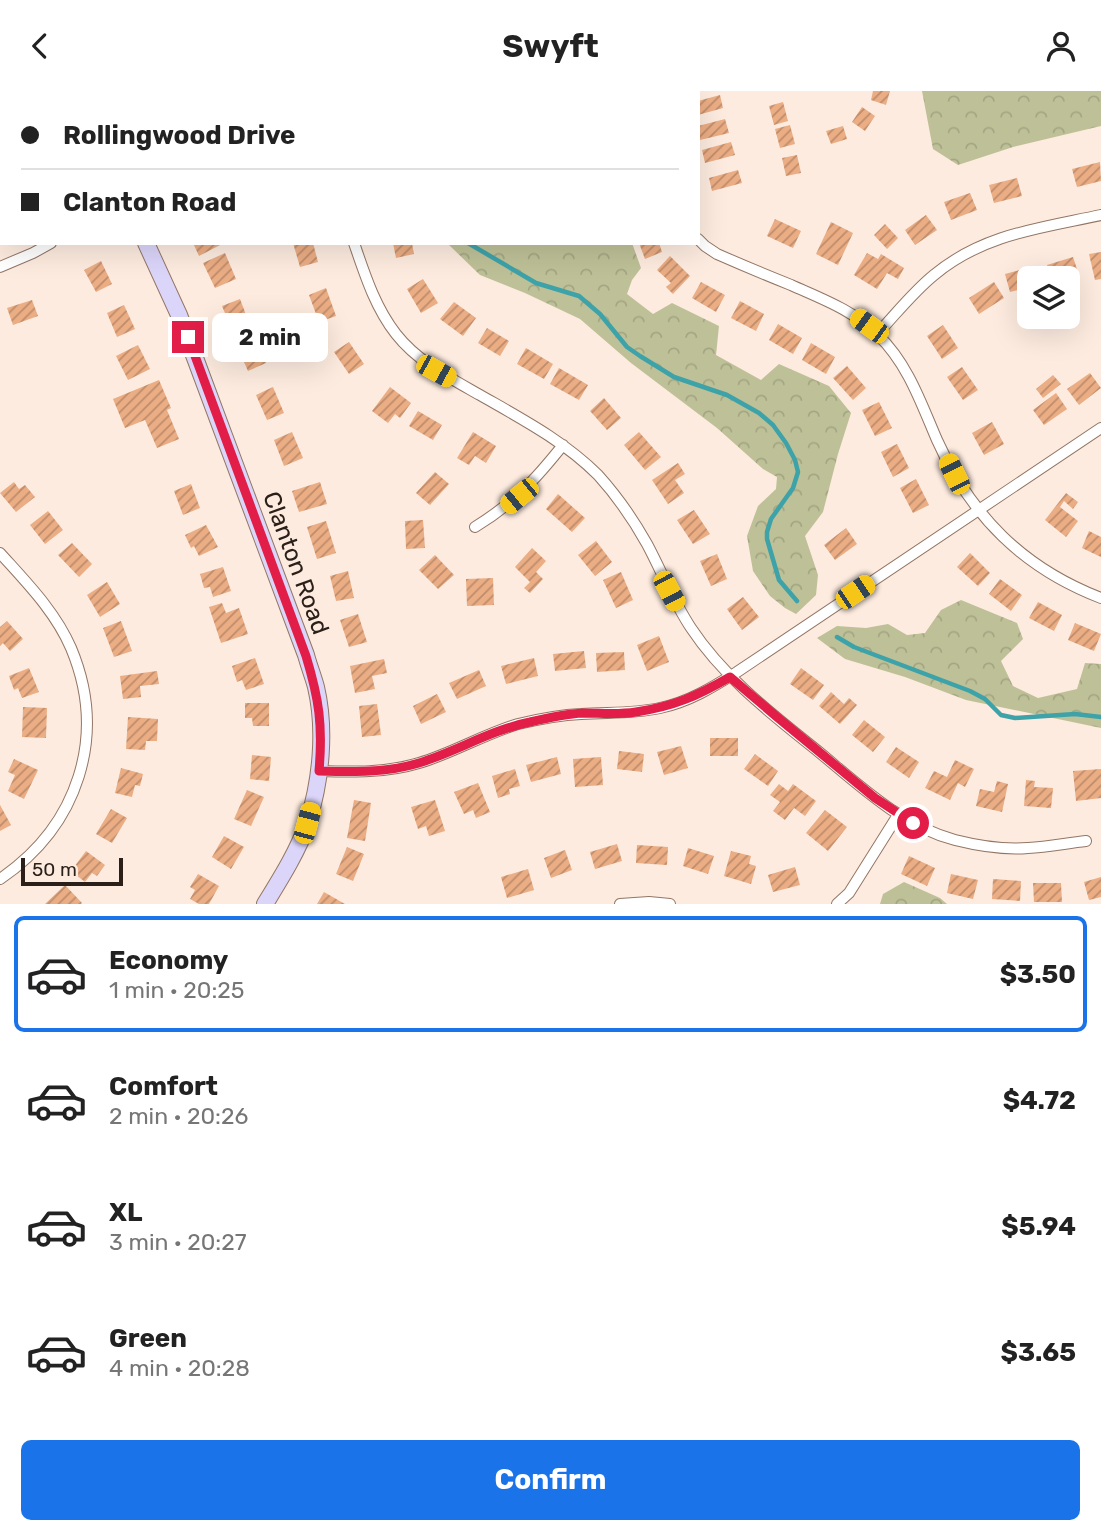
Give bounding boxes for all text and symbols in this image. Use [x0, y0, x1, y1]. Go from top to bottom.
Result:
icon: back [21, 27, 59, 65]
text: Swyft [502, 27, 599, 65]
icon: person [1042, 27, 1080, 65]
text: Rollingwood Drive [63, 120, 296, 151]
text: Clanton Road [63, 187, 236, 218]
map controls [1017, 266, 1080, 329]
button: layers [1017, 266, 1080, 329]
car [846, 305, 893, 347]
callout: 2 min [212, 313, 328, 361]
route end [172, 321, 204, 353]
text: 2 min [239, 323, 301, 351]
car [413, 352, 460, 390]
car [936, 451, 973, 497]
car [497, 475, 542, 517]
street label: Clanton Road [257, 488, 335, 638]
car [650, 568, 689, 614]
car [832, 572, 879, 612]
car [292, 800, 323, 846]
route start [897, 807, 929, 839]
scale bar [21, 855, 122, 887]
text: 50 m [32, 858, 77, 881]
icon: car [25, 943, 88, 1006]
text: Economy [109, 945, 228, 976]
text: $3.50 [1000, 959, 1076, 990]
text: 1 min · 20:25 [109, 976, 244, 1004]
icon: car [25, 1069, 88, 1132]
text: Comfort [109, 1071, 218, 1102]
text: $4.72 [1003, 1085, 1076, 1116]
text: 2 min · 20:26 [109, 1102, 248, 1130]
icon: car [25, 1195, 88, 1258]
text: XL [109, 1197, 142, 1228]
text: $5.94 [1001, 1211, 1076, 1242]
text: 3 min · 20:27 [109, 1228, 247, 1256]
icon: car [25, 1321, 88, 1384]
text: Green [109, 1323, 187, 1354]
text: $3.65 [1001, 1337, 1076, 1368]
text: 4 min · 20:28 [109, 1354, 250, 1382]
button: Confirm [21, 1440, 1080, 1520]

